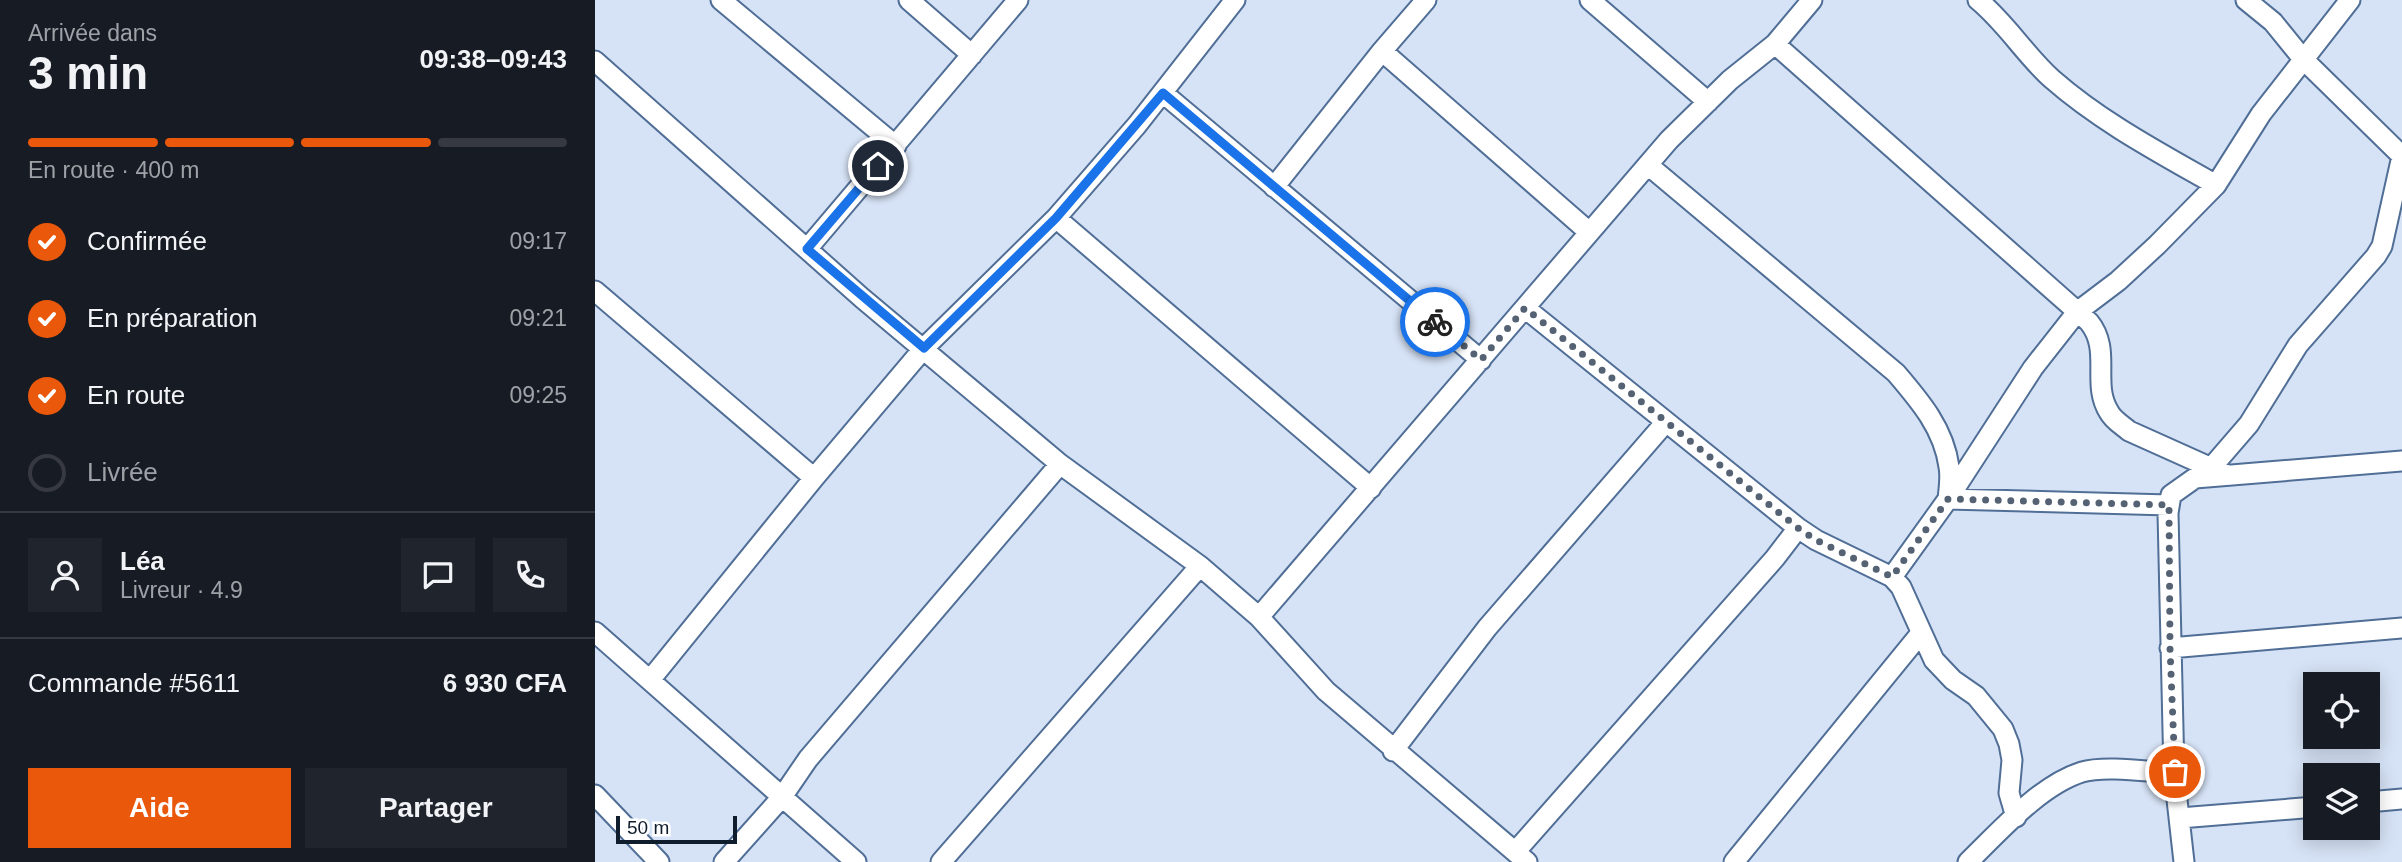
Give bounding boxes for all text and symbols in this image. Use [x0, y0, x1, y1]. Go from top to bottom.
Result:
text: Arrivée dans [28, 20, 157, 46]
text: 09:38–09:43 [420, 44, 567, 74]
text: 3 min [28, 47, 148, 99]
pin [848, 136, 908, 196]
icon: home [859, 147, 897, 185]
text: En route · 400 m [28, 157, 199, 183]
icon: check [28, 223, 66, 261]
text: Confirmée [87, 226, 207, 256]
text: 09:17 [509, 228, 567, 254]
courier [1400, 287, 1470, 357]
icon: check [28, 300, 66, 338]
text: En préparation [87, 303, 258, 333]
icon: bike [1416, 303, 1454, 341]
text: 09:21 [509, 305, 567, 331]
icon: check [28, 377, 66, 415]
text: En route [87, 380, 185, 410]
text: 09:25 [509, 382, 567, 408]
text: Livrée [87, 457, 158, 487]
button: person [28, 538, 102, 612]
button: chat [401, 538, 475, 612]
button: phone [493, 538, 567, 612]
text: Léa [120, 546, 165, 576]
text: Livreur · 4.9 [120, 577, 243, 603]
text: Commande #5611 [28, 668, 240, 698]
text: 6 930 CFA [443, 668, 567, 698]
map controls [2303, 672, 2380, 840]
button: locate [2303, 672, 2380, 749]
pin [2145, 742, 2205, 802]
icon: bag [2156, 753, 2194, 791]
button: layers [2303, 763, 2380, 840]
button: Aide [28, 768, 291, 848]
button: Partager [305, 768, 567, 848]
scale bar [616, 813, 737, 845]
text: 50 m [627, 817, 669, 838]

